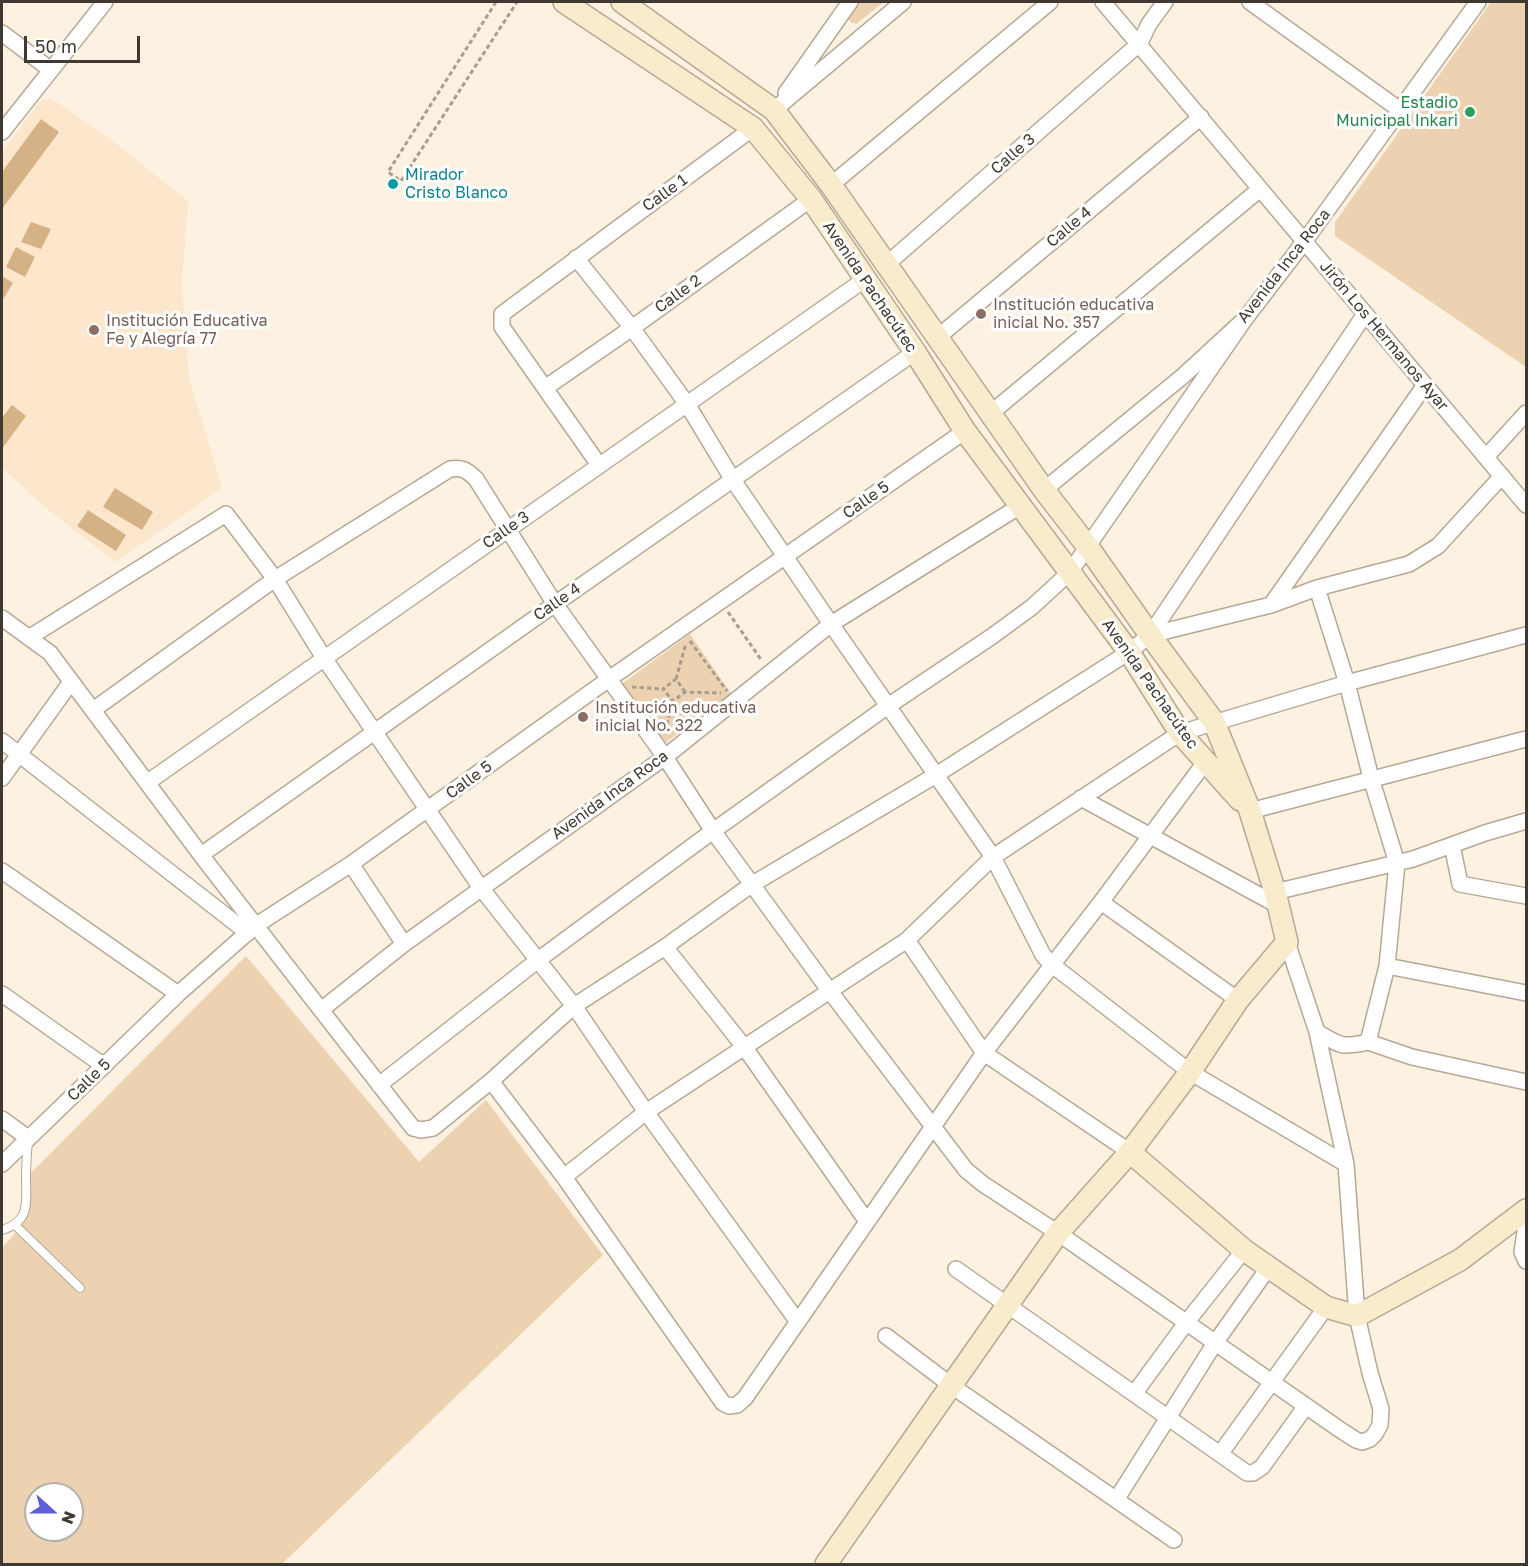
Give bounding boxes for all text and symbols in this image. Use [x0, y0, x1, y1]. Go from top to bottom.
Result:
scale bar [27, 24, 142, 62]
text: 50 m [35, 35, 77, 57]
place label: Estadio Municipal Inkari [1336, 93, 1458, 131]
marker: Estadio Municipal Inkari [1463, 105, 1477, 119]
street label: Calle 3 [987, 129, 1039, 179]
place label: Mirador Cristo Blanco [405, 165, 508, 203]
street label: Calle 1 [639, 170, 691, 216]
marker: Mirador Cristo Blanco [386, 177, 400, 191]
street label: Calle 4 [1043, 203, 1095, 251]
street label: Avenida Inca Roca [1234, 205, 1334, 327]
street label: Avenida Pachacútec [819, 218, 921, 356]
street label: Jirón Los Hermanos Ayar [1316, 257, 1452, 415]
street label: Calle 2 [651, 271, 705, 317]
place label: Institución educativa inicial No. 357 [993, 295, 1154, 333]
marker: Institución educativa inicial No. 357 [974, 307, 988, 321]
place label: Institución Educativa Fe y Alegría 77 [106, 311, 267, 349]
marker: Institución Educativa Fe y Alegría 77 [87, 323, 101, 337]
street label: Calle 5 [839, 477, 893, 523]
street label: Calle 3 [479, 507, 533, 553]
street label: Calle 4 [530, 579, 584, 625]
street label: Avenida Pachacútec [1098, 615, 1202, 753]
place label: Institución educativa inicial No. 322 [595, 698, 756, 736]
marker: Institución educativa inicial No. 322 [576, 710, 590, 724]
street label: Avenida Inca Roca [548, 746, 672, 844]
street label: Calle 5 [442, 757, 496, 803]
street label: Calle 5 [63, 1055, 115, 1105]
north arrow [24, 1482, 84, 1542]
text: N [57, 1508, 80, 1527]

